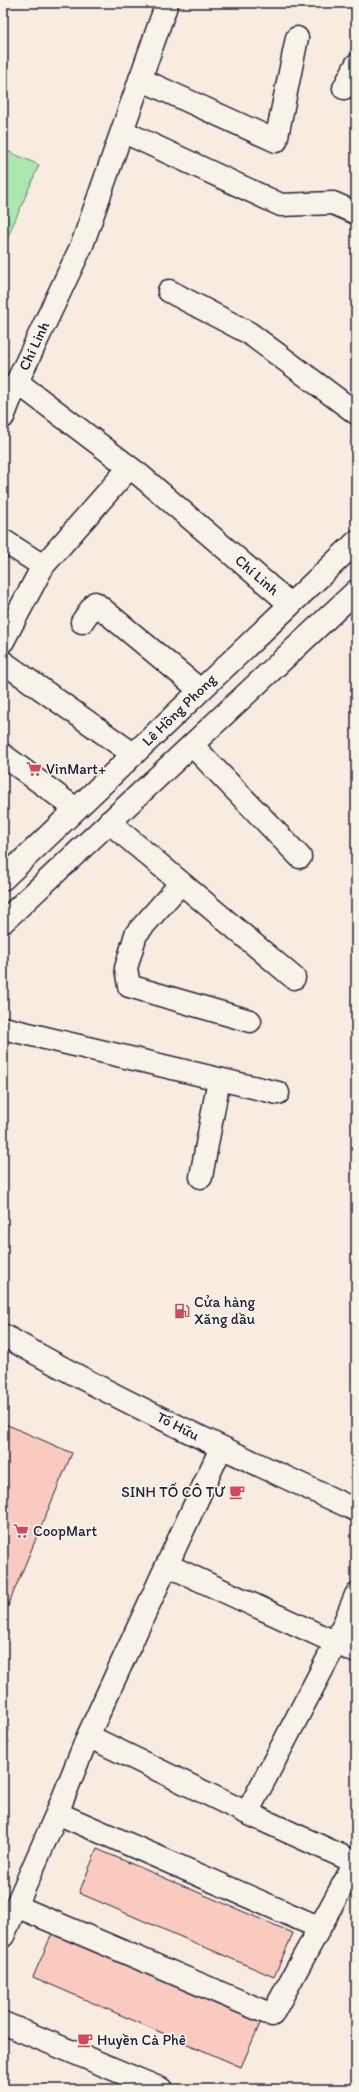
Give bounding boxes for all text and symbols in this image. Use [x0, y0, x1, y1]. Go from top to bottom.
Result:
street label: Chí Linh [15, 318, 53, 374]
street label: Chí Linh [231, 551, 283, 599]
street label: Lê Hồng Phong [138, 670, 220, 750]
supermarket icon: VinMart+ [25, 760, 43, 778]
place label: VinMart+ [46, 760, 106, 778]
place label: Cửa hàng Xăng dầu [194, 1293, 256, 1328]
fuel station icon: Cửa hàng Xăng dầu [173, 1302, 191, 1320]
street label: Tố Hữu [154, 1408, 202, 1444]
place label: SINH TỐ CÔ TƯ [121, 1482, 226, 1501]
cafe icon: SINH TỐ CÔ TƯ [228, 1483, 246, 1501]
supermarket icon: CoopMart [12, 1522, 30, 1540]
place label: CoopMart [33, 1522, 97, 1540]
cafe icon: Huyền Cà Phê [76, 2031, 94, 2049]
place label: Huyền Cà Phê [97, 2031, 186, 2049]

